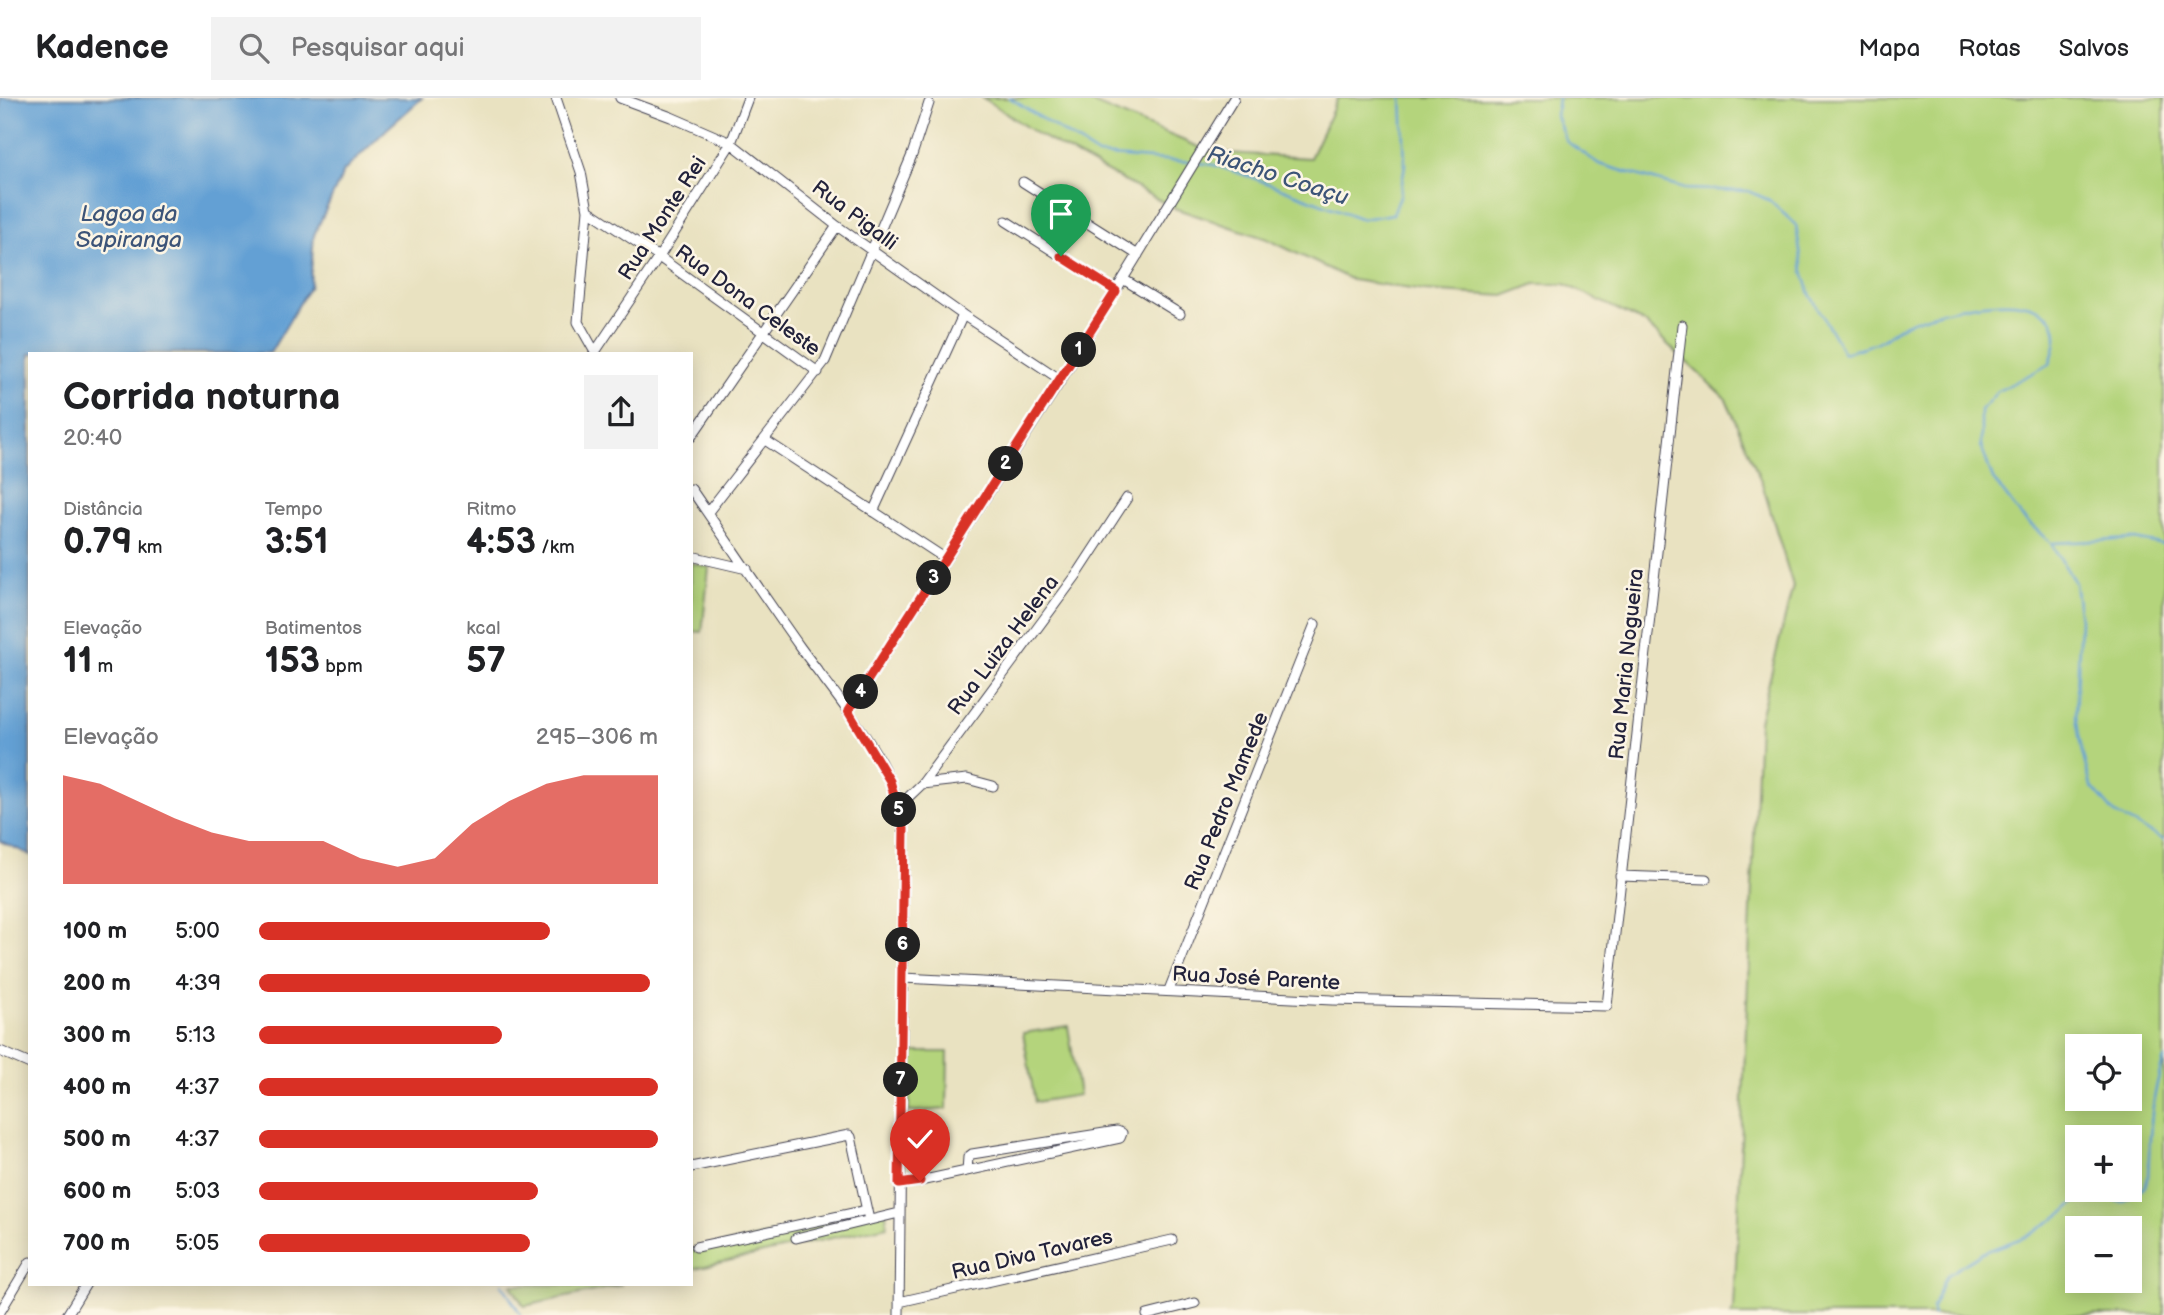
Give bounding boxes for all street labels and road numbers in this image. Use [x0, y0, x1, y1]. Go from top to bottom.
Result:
street label: Rua Monte Rei [613, 152, 712, 285]
street label: Rua Pigalli [807, 175, 902, 256]
street label: Rua Dona Celeste [670, 239, 825, 362]
street label: Rua Maria Nogueira [1604, 567, 1649, 761]
street label: Rua Luiza Helena [943, 570, 1064, 720]
street label: Rua Pedro Mamede [1179, 708, 1274, 894]
street label: Rua José Parente [1171, 962, 1341, 995]
street label: Rua Diva Tavares [949, 1224, 1115, 1285]

